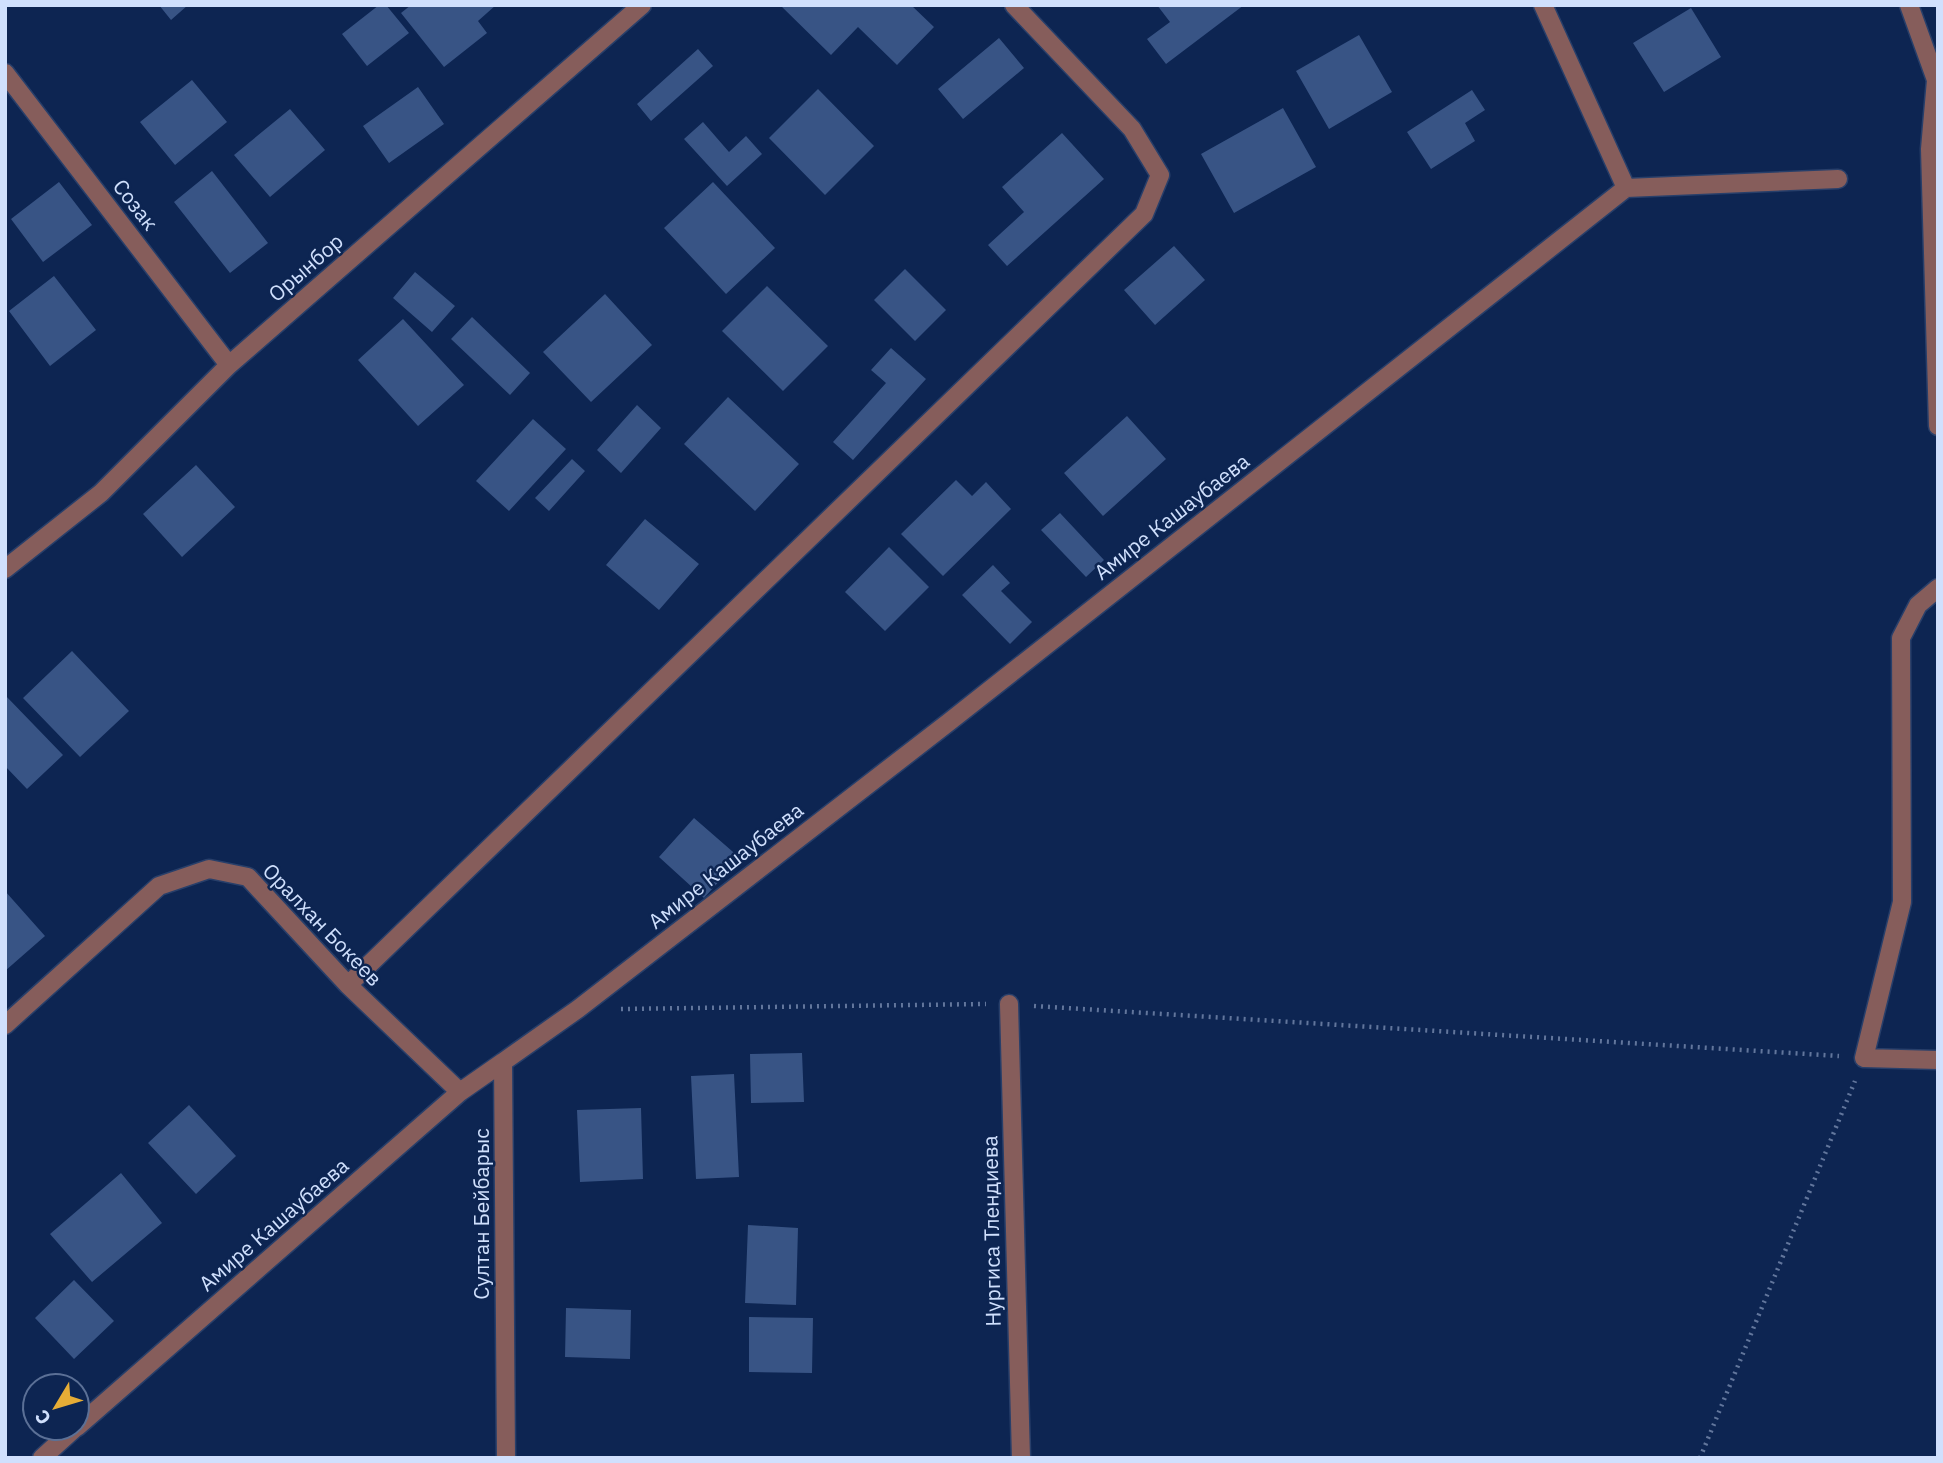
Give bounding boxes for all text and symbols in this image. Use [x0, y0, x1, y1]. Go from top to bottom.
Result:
street label: Созак [107, 173, 165, 236]
street label: Орынбор [262, 227, 349, 307]
street label: Амире Кашаубаева [1088, 447, 1255, 586]
street label: Амире Кашаубаева [642, 796, 809, 935]
street label: Оралхан Бокеев [257, 857, 389, 992]
street label: Султан Бейбарыс [467, 1128, 495, 1300]
street label: Нургиса Тлендиева [975, 1135, 1007, 1327]
street label: Амире Кашаубаева [193, 1151, 354, 1297]
north arrow [21, 1372, 91, 1442]
text: С [29, 1405, 56, 1430]

